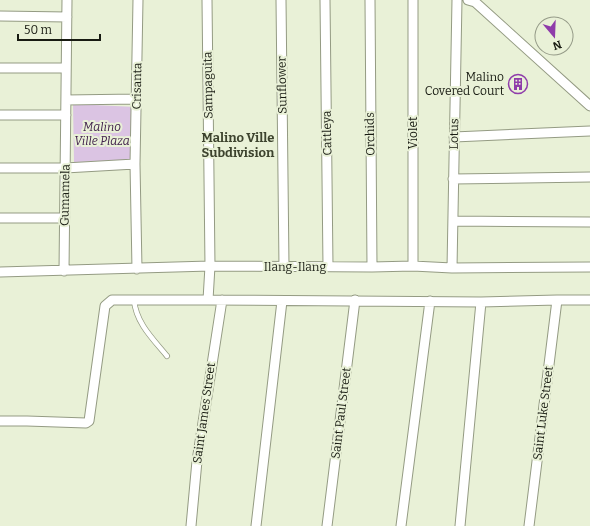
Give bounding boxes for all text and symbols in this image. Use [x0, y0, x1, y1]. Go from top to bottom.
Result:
scale bar [18, 16, 100, 42]
north arrow [534, 16, 574, 56]
text: 50 m [24, 23, 53, 37]
text: N [550, 37, 563, 53]
street label: Sampaguita [200, 51, 216, 119]
street label: Sunflower [274, 55, 290, 114]
street label: Crisanta [130, 62, 144, 110]
place label: Malino Covered Court [425, 70, 505, 98]
building icon: Malino Covered Court [507, 73, 529, 95]
street label: Cattleya [320, 110, 334, 156]
street label: Orchids [363, 112, 377, 156]
street label: Violet [406, 116, 420, 149]
street label: Lotus [447, 118, 461, 150]
park label: Malino Ville Plaza [74, 120, 130, 148]
district label: Malino Ville Subdivision [202, 130, 275, 160]
street label: Gumamela [57, 163, 73, 226]
street label: Ilang-Ilang [264, 260, 326, 274]
street label: Saint James Street [190, 361, 218, 464]
street label: Saint Luke Street [530, 365, 556, 461]
street label: Saint Paul Street [328, 366, 354, 460]

